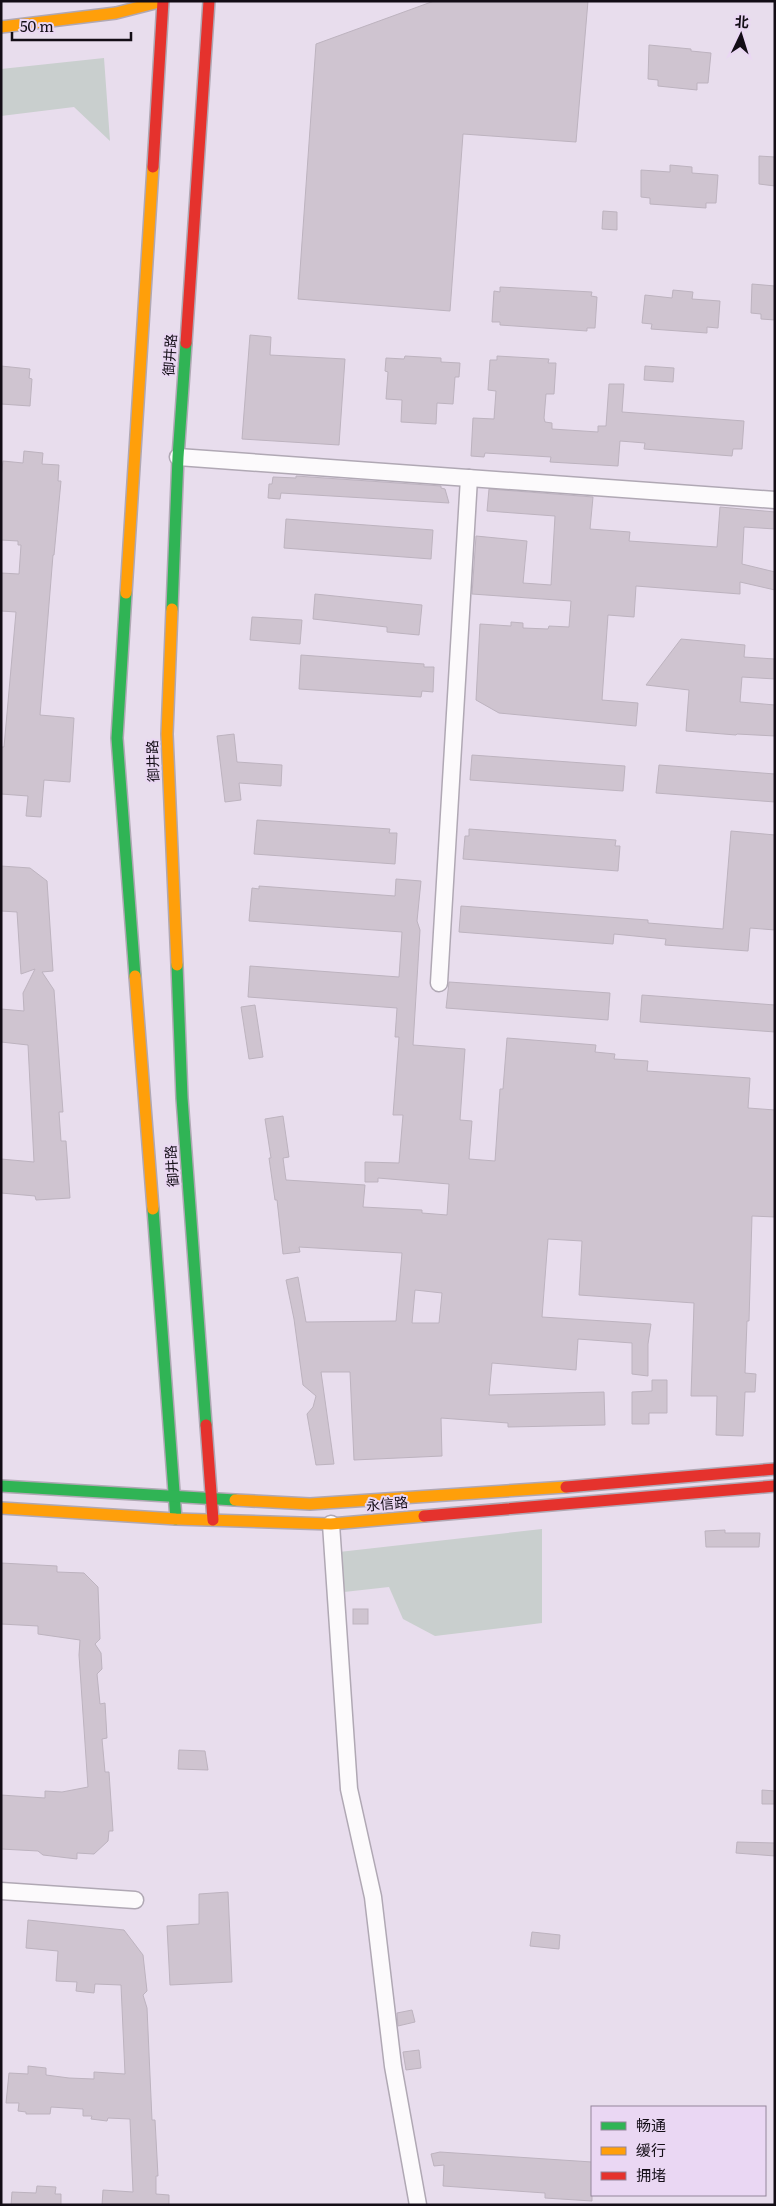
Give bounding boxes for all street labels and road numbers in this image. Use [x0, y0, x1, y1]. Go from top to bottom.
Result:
street label: 御井路 [158, 333, 180, 377]
street label: 御井路 [141, 740, 163, 782]
street label: 御井路 [160, 1144, 182, 1188]
street label: 永信路 [365, 1491, 409, 1515]

